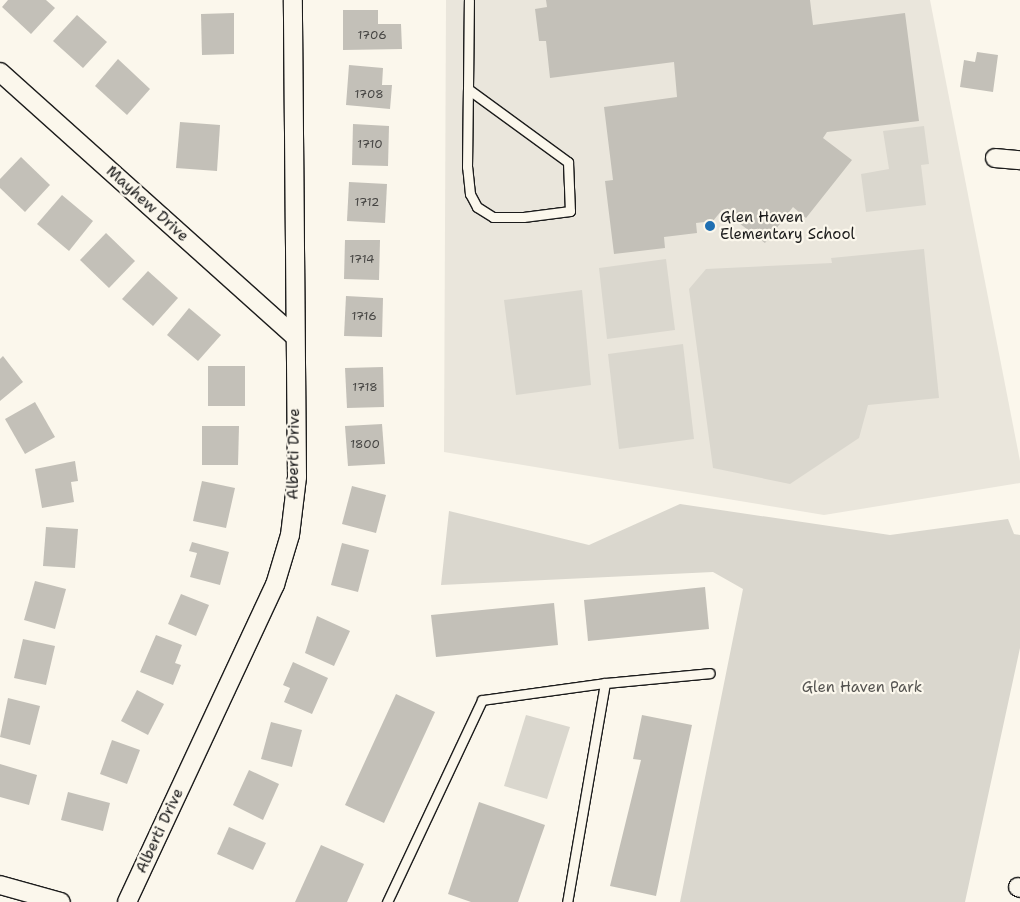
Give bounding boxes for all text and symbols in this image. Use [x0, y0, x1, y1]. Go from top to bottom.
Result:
house number: 1706 [357, 29, 387, 43]
house number: 1708 [354, 88, 384, 102]
house number: 1710 [357, 138, 383, 152]
street label: Mayhew Drive [102, 162, 192, 246]
house number: 1712 [355, 196, 379, 210]
place label: Glen Haven Elementary School [720, 208, 855, 243]
marker: Glen Haven Elementary School [704, 220, 716, 232]
house number: 1714 [349, 253, 375, 267]
house number: 1716 [351, 310, 377, 324]
house number: 1718 [352, 381, 378, 395]
street label: Alberti Drive [284, 408, 304, 500]
house number: 1800 [350, 438, 380, 452]
park label: Glen Haven Park [802, 679, 922, 697]
street label: Alberti Drive [133, 786, 187, 876]

